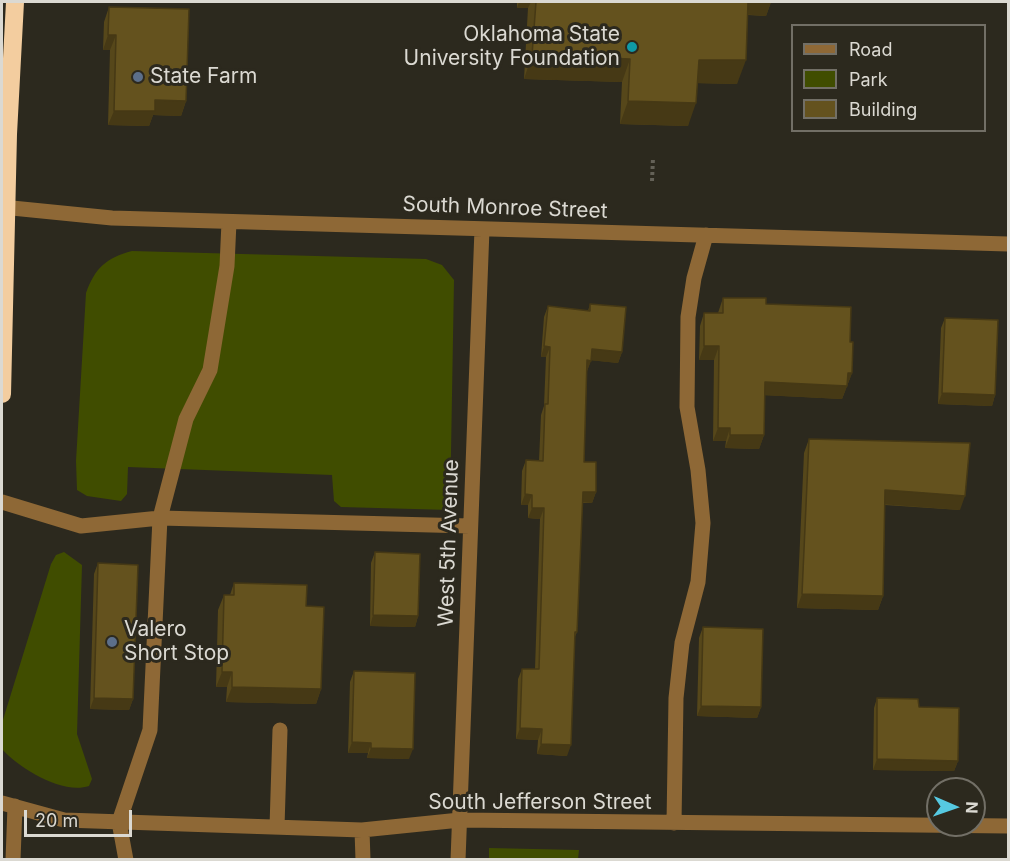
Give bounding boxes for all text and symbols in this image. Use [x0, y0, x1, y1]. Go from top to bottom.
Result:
place label: Oklahoma State University Foundation [404, 22, 620, 72]
legend [791, 24, 986, 132]
text: Road [849, 39, 892, 60]
marker: Oklahoma State University Foundation [625, 40, 639, 54]
place label: State Farm [150, 64, 257, 90]
text: Park [849, 69, 888, 90]
marker: State Farm [131, 70, 145, 84]
text: Building [849, 99, 917, 120]
street label: South Monroe Street [402, 192, 608, 224]
street label: West 5th Avenue [433, 459, 465, 627]
place label: Valero Short Stop [124, 617, 229, 667]
marker: Valero Short Stop [105, 635, 119, 649]
north arrow [926, 777, 986, 837]
street label: South Jefferson Street [428, 790, 652, 816]
scale bar [27, 798, 135, 836]
text: N [962, 801, 982, 814]
text: 20 m [35, 810, 78, 831]

